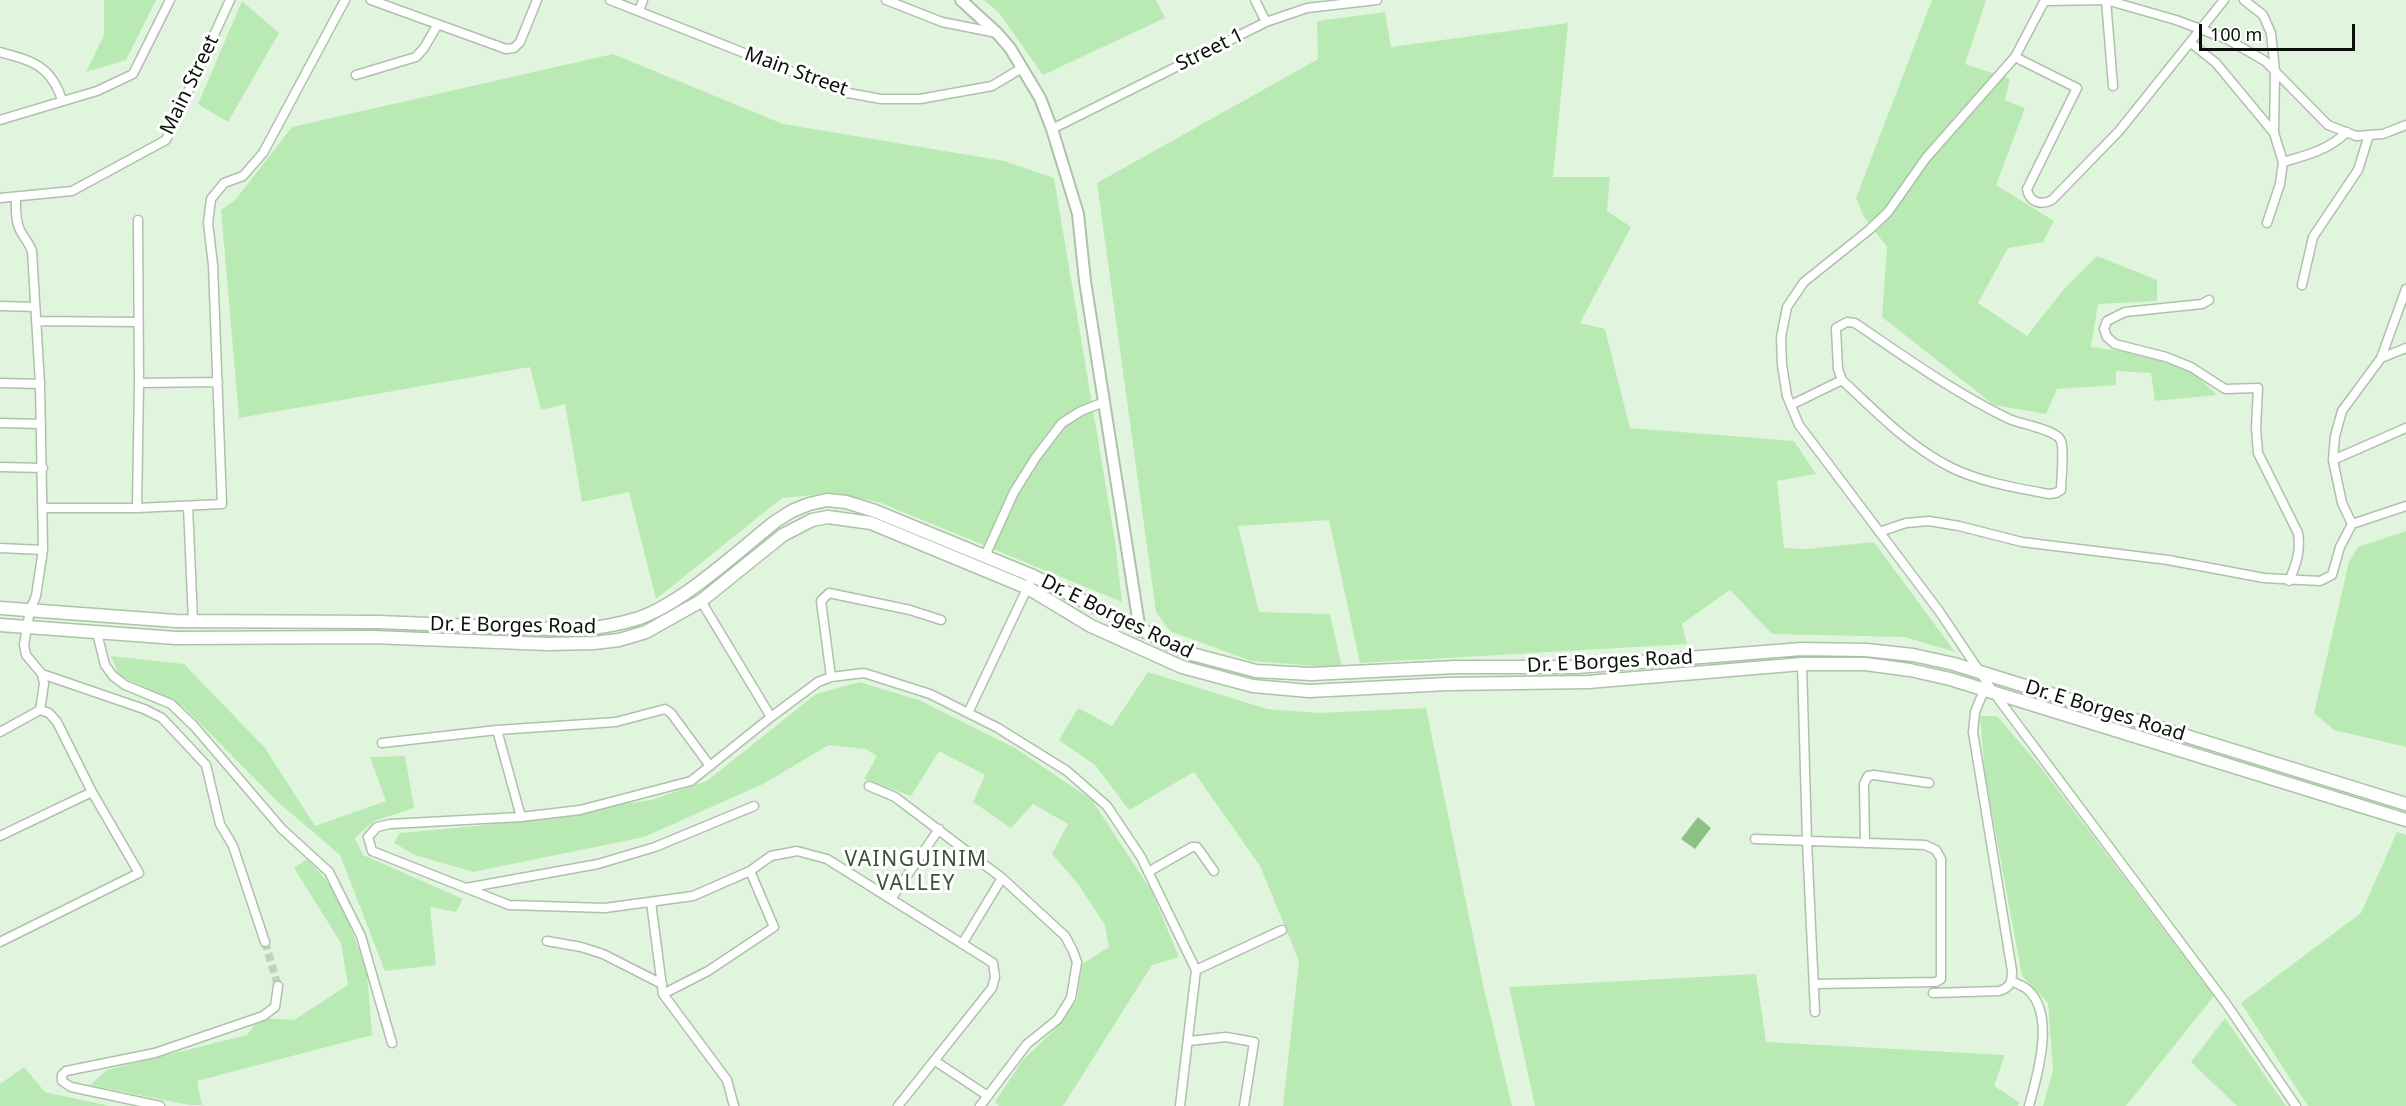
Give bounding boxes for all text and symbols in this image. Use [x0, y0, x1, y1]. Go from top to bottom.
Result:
scale bar [2202, 12, 2358, 50]
text: 100 m [2210, 22, 2262, 46]
street label: Street 1 [1172, 23, 1248, 77]
street label: Main Street [156, 31, 224, 139]
street label: Main Street [741, 42, 851, 102]
street label: Dr. E Borges Road [1037, 570, 1197, 664]
street label: Dr. E Borges Road [430, 613, 596, 639]
street label: Dr. E Borges Road [1526, 646, 1694, 678]
street label: Dr. E Borges Road [2022, 675, 2188, 747]
district label: VAINGUINIM VALLEY [844, 847, 988, 897]

